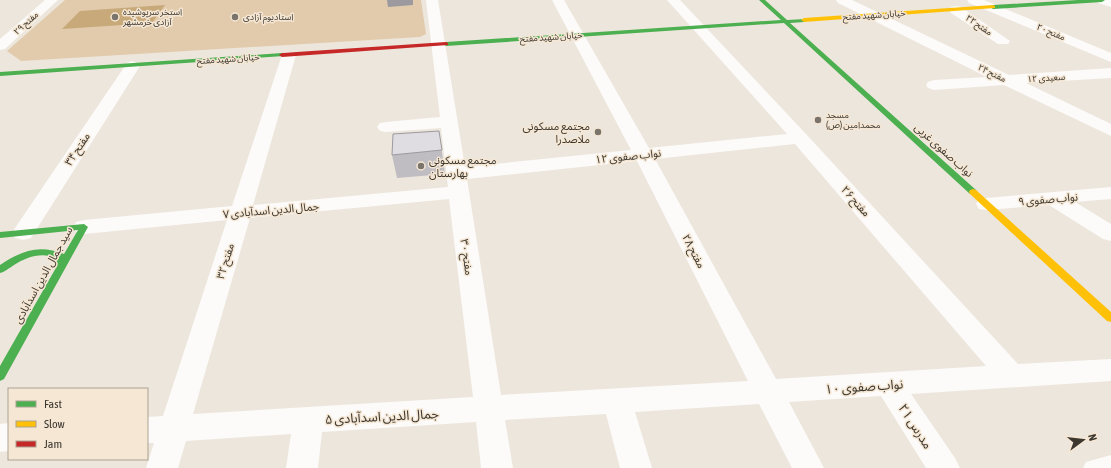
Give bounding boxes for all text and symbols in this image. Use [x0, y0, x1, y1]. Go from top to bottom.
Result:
place label: استخر سرپوشیده آزادی خرمشهر [122, 7, 182, 28]
street label: خیابان شهید مفتح [842, 8, 906, 24]
street label: مفتح ۲۹ [12, 9, 42, 38]
marker: استخر سرپوشیده آزادی خرمشهر [110, 12, 120, 22]
marker: استادیوم آزادی [230, 12, 240, 22]
place label: استادیوم آزادی [243, 12, 293, 24]
street label: مفتح ۲۲ [963, 12, 994, 39]
street label: مفتح ۲۰ [1034, 22, 1067, 44]
street label: خیابان شهید مفتح [519, 30, 583, 46]
street label: خیابان شهید مفتح [196, 52, 260, 68]
street label: مفتح ۲۴ [975, 62, 1008, 86]
street label: سعیدی ۱۲ [1027, 72, 1065, 84]
place label: مسجد محمدامین (ص) [826, 110, 881, 130]
marker: مسجد محمدامین (ص) [813, 115, 823, 125]
place label: مجتمع مسکونی ملاصدرا [522, 120, 590, 146]
street label: نواب صفوی غربی [912, 121, 976, 180]
marker: مجتمع مسکونی ملاصدرا [593, 127, 603, 137]
street label: مفتح ۳۴ [62, 130, 94, 169]
street label: نواب صفوی ۱۲ [594, 147, 662, 167]
place label: مجتمع مسکونی بهارستان [429, 154, 497, 180]
marker: مجتمع مسکونی بهارستان [416, 161, 426, 171]
street label: مفتح ۲۶ [838, 183, 873, 220]
street label: نواب صفوی ۹ [1018, 190, 1079, 209]
street label: جمال الدین اسدآبادی ۷ [222, 200, 320, 221]
street label: سید جمال الدین اسدآبادی [11, 224, 76, 326]
street label: مفتح ۲۸ [678, 232, 708, 271]
street label: مفتح ۳۰ [457, 238, 476, 276]
street label: مفتح ۳۲ [214, 242, 238, 281]
street label: نواب صفوی ۱۰ [824, 376, 904, 398]
legend [8, 388, 148, 460]
text: Fast [44, 397, 62, 411]
street label: مدرس ۲۱ [895, 401, 936, 452]
street label: جمال الدین اسدآبادی ۵ [325, 406, 440, 428]
text: Slow [44, 417, 65, 431]
north arrow [1063, 420, 1103, 460]
text: N [1086, 433, 1099, 442]
text: Jam [44, 437, 62, 451]

